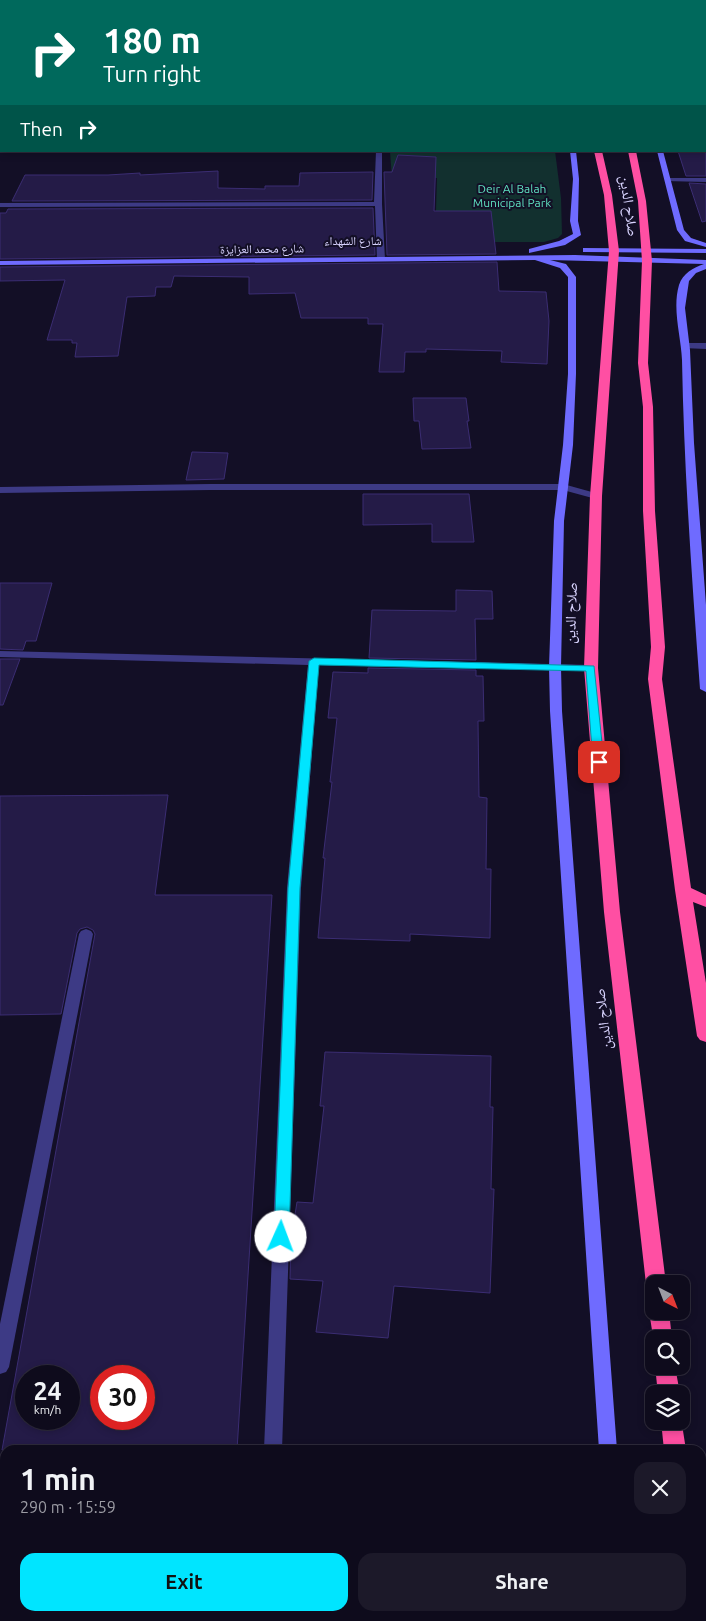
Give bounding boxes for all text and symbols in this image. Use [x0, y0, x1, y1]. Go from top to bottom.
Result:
icon: right [20, 20, 85, 85]
text: 180 m [103, 20, 201, 60]
text: Turn right [103, 61, 201, 86]
icon: right [73, 115, 101, 143]
text: Then [20, 118, 63, 140]
street label: صلاح الدين [615, 174, 642, 238]
park label: Deir Al Balah Municipal Park [473, 182, 551, 209]
street label: شارع الشهداء [324, 234, 382, 249]
street label: شارع محمد العزايزة [220, 241, 304, 258]
street label: صلاح الدين [561, 582, 582, 644]
pin [578, 741, 620, 783]
icon: arrive [585, 748, 613, 776]
street label: صلاح الدين [590, 987, 617, 1051]
position arrow [254, 1210, 306, 1262]
north arrow [645, 1275, 690, 1320]
map controls [645, 1275, 690, 1430]
button: search [645, 1330, 690, 1375]
speed limit sign: 30 [90, 1365, 155, 1430]
text: 24 [33, 1377, 62, 1405]
button: layers [645, 1385, 690, 1430]
text: km/h [34, 1403, 61, 1416]
text: 1 min [20, 1462, 96, 1496]
button: close [634, 1462, 686, 1514]
text: 290 m · 15:59 [20, 1498, 116, 1516]
button: Exit [20, 1553, 348, 1611]
button: Share [358, 1553, 686, 1611]

